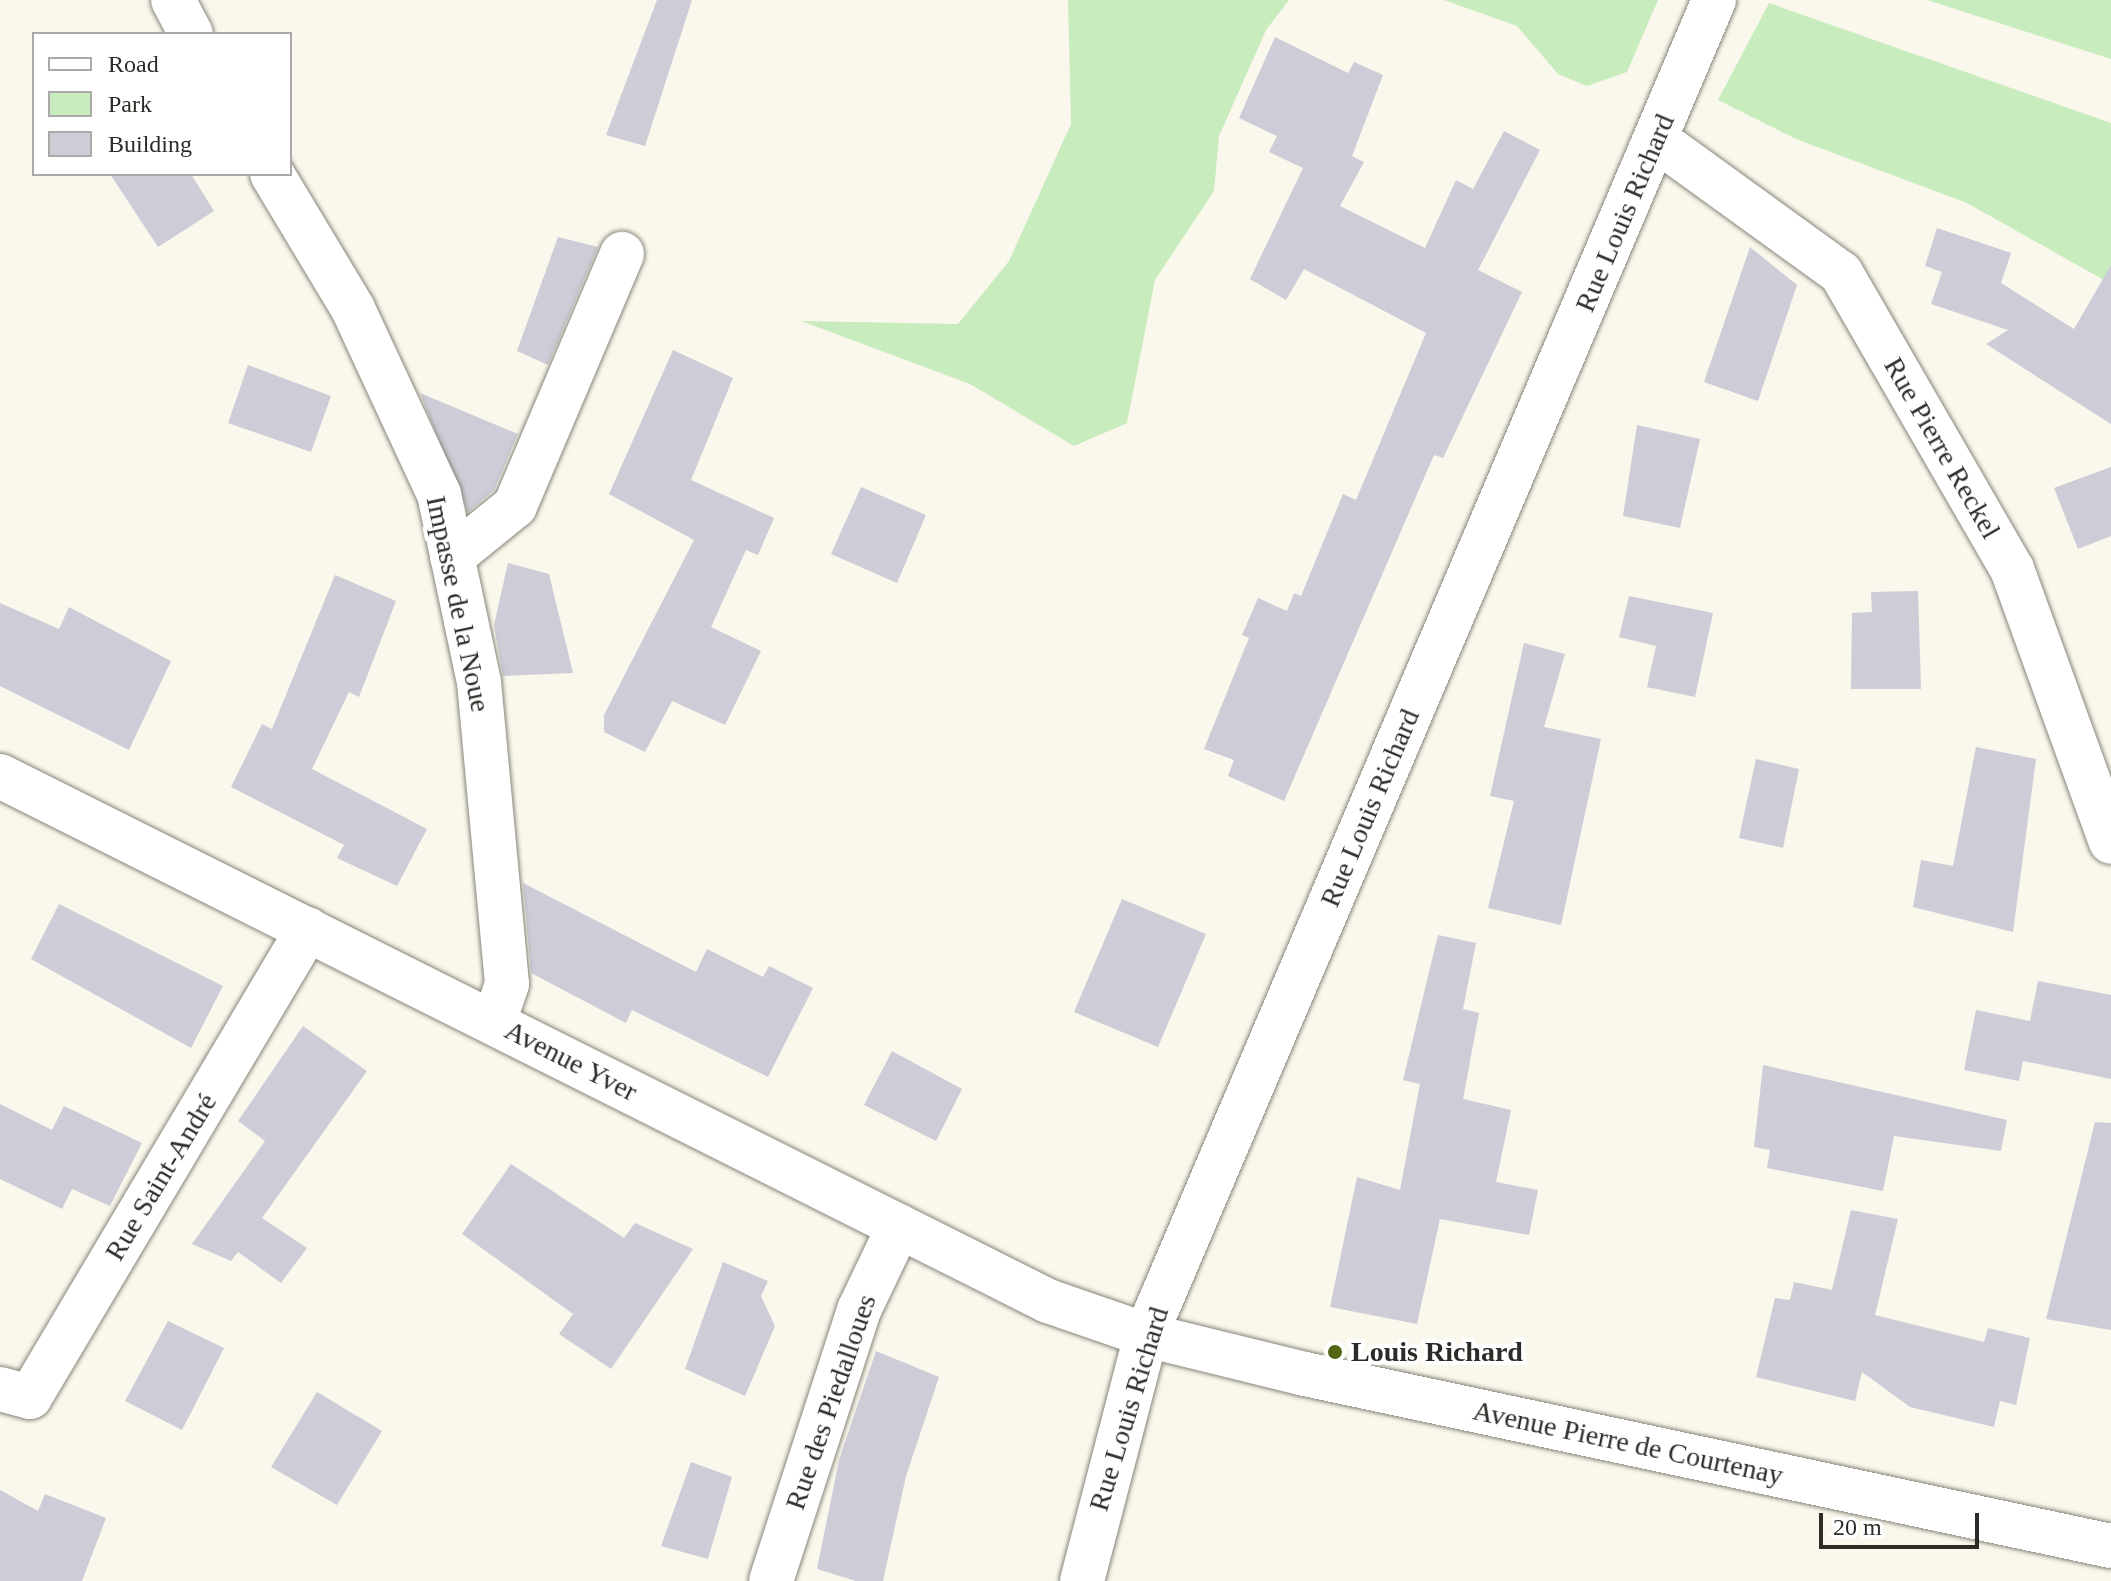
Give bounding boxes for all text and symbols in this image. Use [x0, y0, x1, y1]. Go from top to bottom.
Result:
legend [32, 32, 292, 176]
text: Road [108, 51, 159, 77]
text: Park [108, 91, 152, 117]
street label: Rue Louis Richard [1568, 109, 1682, 317]
text: Building [108, 131, 192, 157]
street label: Rue Pierre Reckel [1877, 351, 2007, 545]
street label: Impasse de la Noue [419, 493, 497, 715]
street label: Rue Louis Richard [1313, 704, 1427, 912]
street label: Avenue Yver [499, 1013, 643, 1109]
street label: Rue Saint-André [98, 1087, 224, 1267]
street label: Rue des Piedalloues [778, 1290, 884, 1514]
street label: Rue Louis Richard [1082, 1303, 1176, 1515]
place label: Louis Richard [1351, 1335, 1523, 1369]
marker: Louis Richard [1326, 1343, 1344, 1361]
street label: Avenue Pierre de Courtenay [1470, 1394, 1786, 1492]
scale bar [1823, 1497, 1983, 1547]
text: 20 m [1833, 1514, 1882, 1540]

